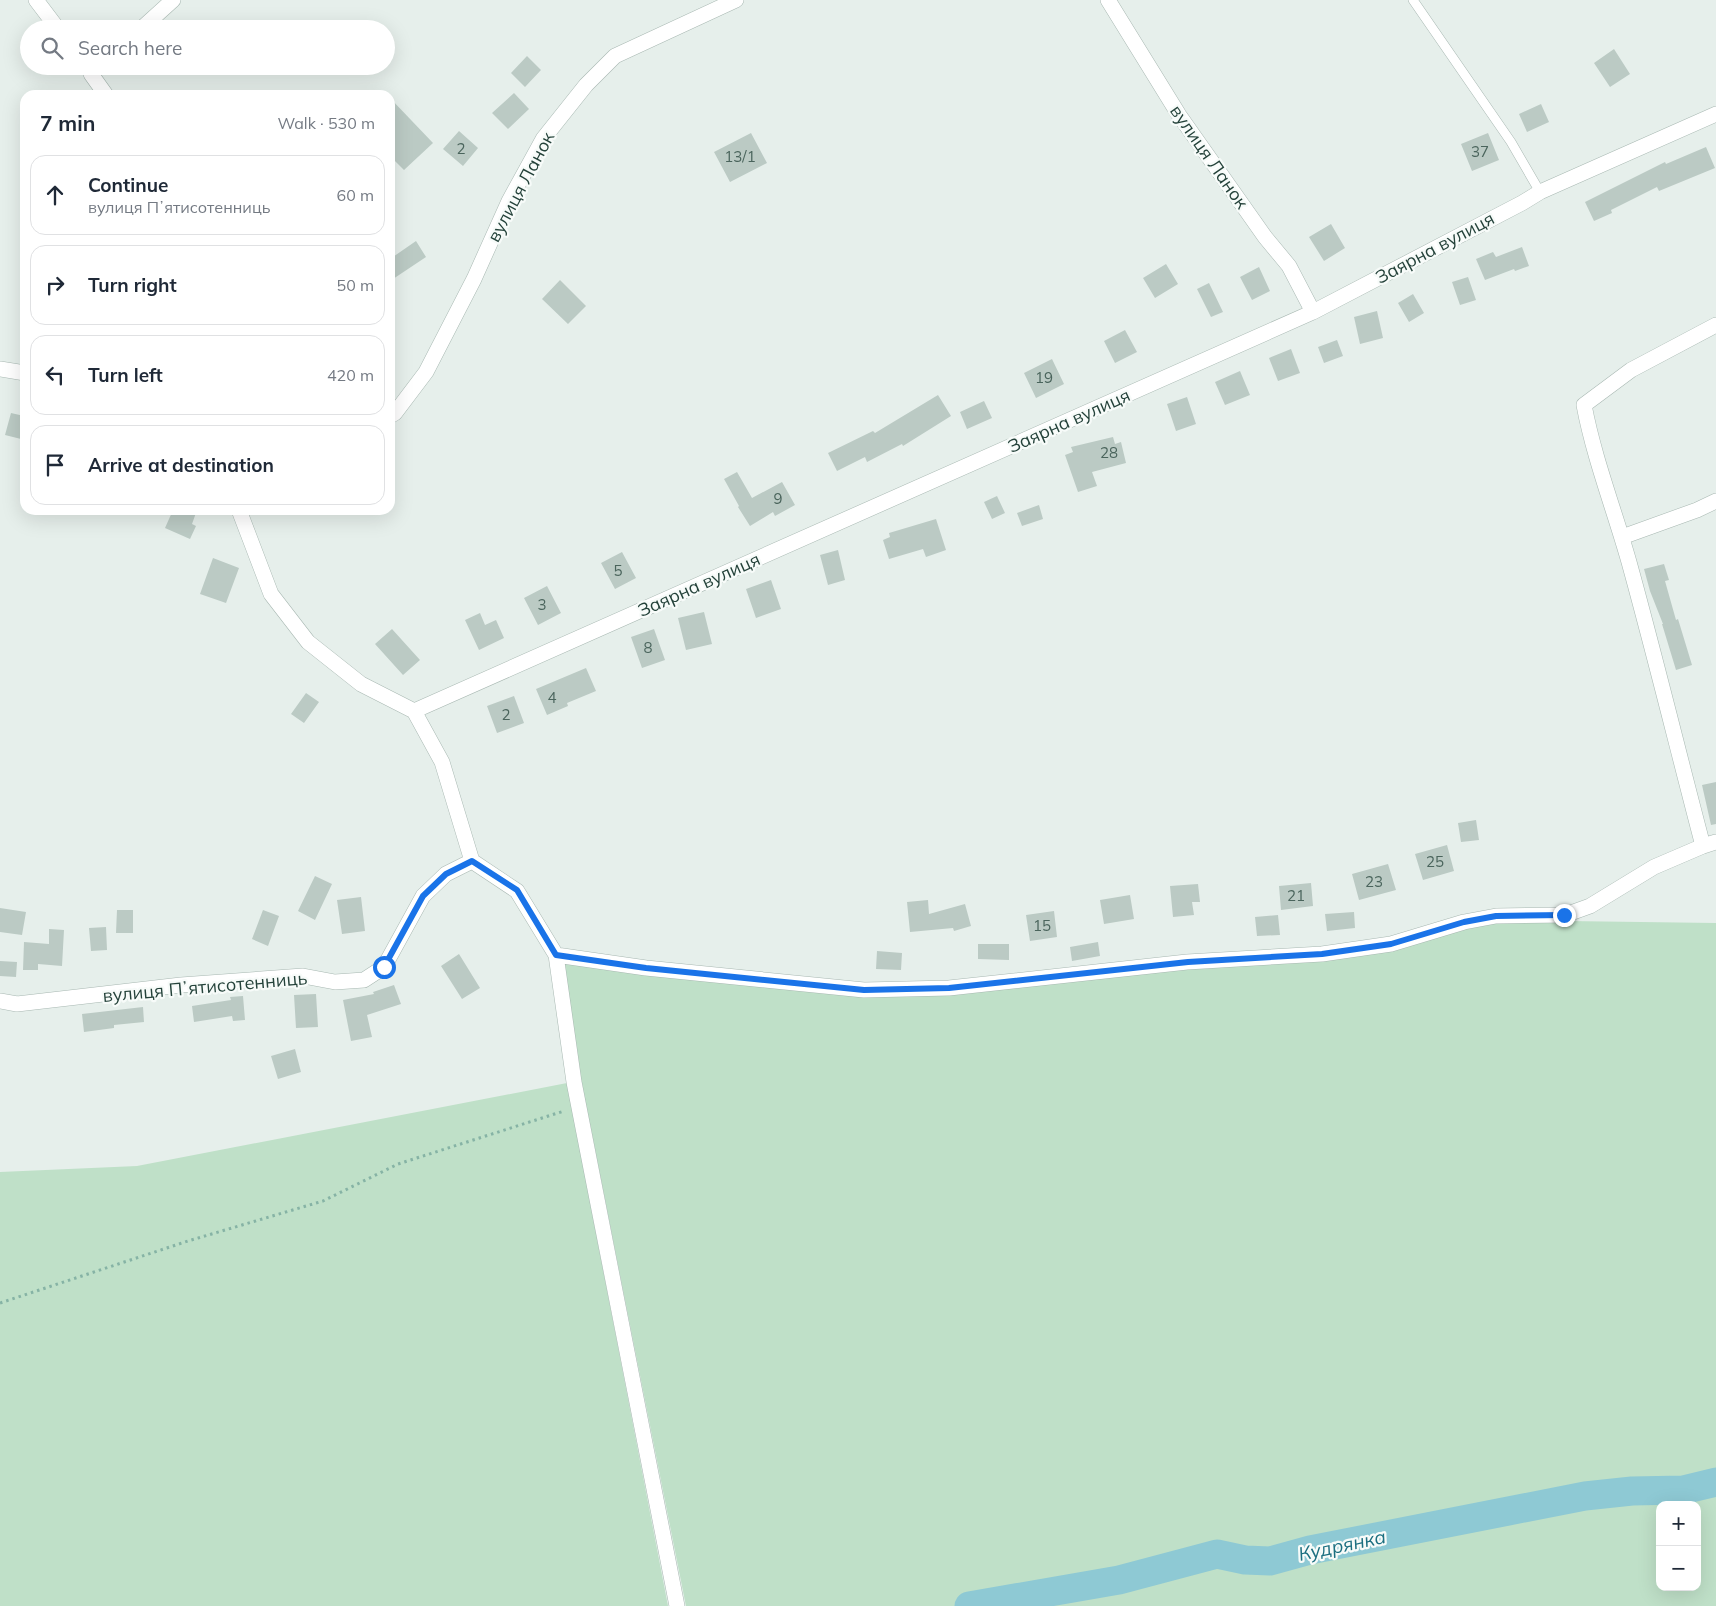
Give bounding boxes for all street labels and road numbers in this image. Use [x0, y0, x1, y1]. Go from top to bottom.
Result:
street label: вулиця Ланок [1165, 100, 1254, 213]
street label: вулиця Ланок [482, 127, 559, 246]
street label: Заярна вулиця [1371, 207, 1498, 289]
street label: Заярна вулиця [1004, 383, 1134, 458]
street label: Заярна вулиця [634, 547, 764, 622]
street label: вулиця Пʼятисотенниць [102, 966, 308, 1007]

